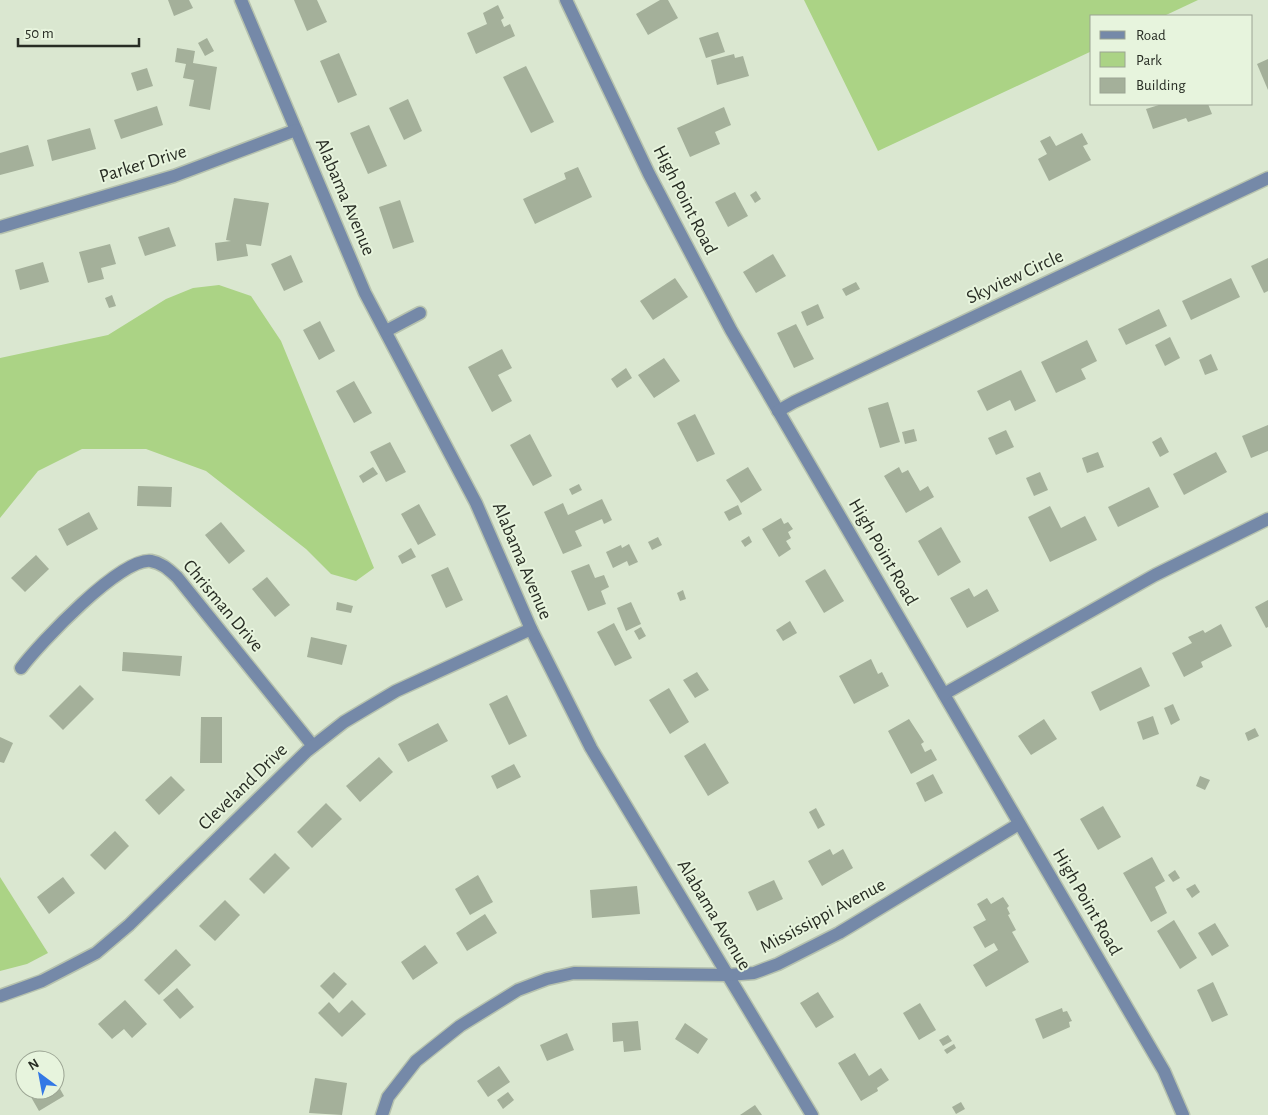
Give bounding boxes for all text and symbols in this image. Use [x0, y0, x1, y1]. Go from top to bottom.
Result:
scale bar [18, 15, 139, 47]
legend [1090, 15, 1253, 105]
text: 50 m [25, 26, 54, 41]
text: Road [1136, 28, 1166, 43]
text: Park [1136, 53, 1162, 68]
text: Building [1136, 78, 1186, 93]
street label: Alabama Avenue [312, 136, 378, 258]
street label: Parker Drive [97, 142, 189, 186]
street label: High Point Road [649, 142, 721, 258]
street label: Skyview Circle [964, 246, 1066, 308]
street label: High Point Road [845, 495, 921, 609]
street label: Alabama Avenue [489, 500, 555, 622]
street label: Chrisman Drive [179, 556, 267, 656]
street label: Cleveland Drive [195, 740, 291, 834]
street label: High Point Road [1049, 845, 1125, 959]
street label: Alabama Avenue [674, 856, 754, 974]
street label: Mississippi Avenue [757, 875, 889, 957]
north arrow [15, 1050, 65, 1100]
text: N [26, 1056, 41, 1073]

